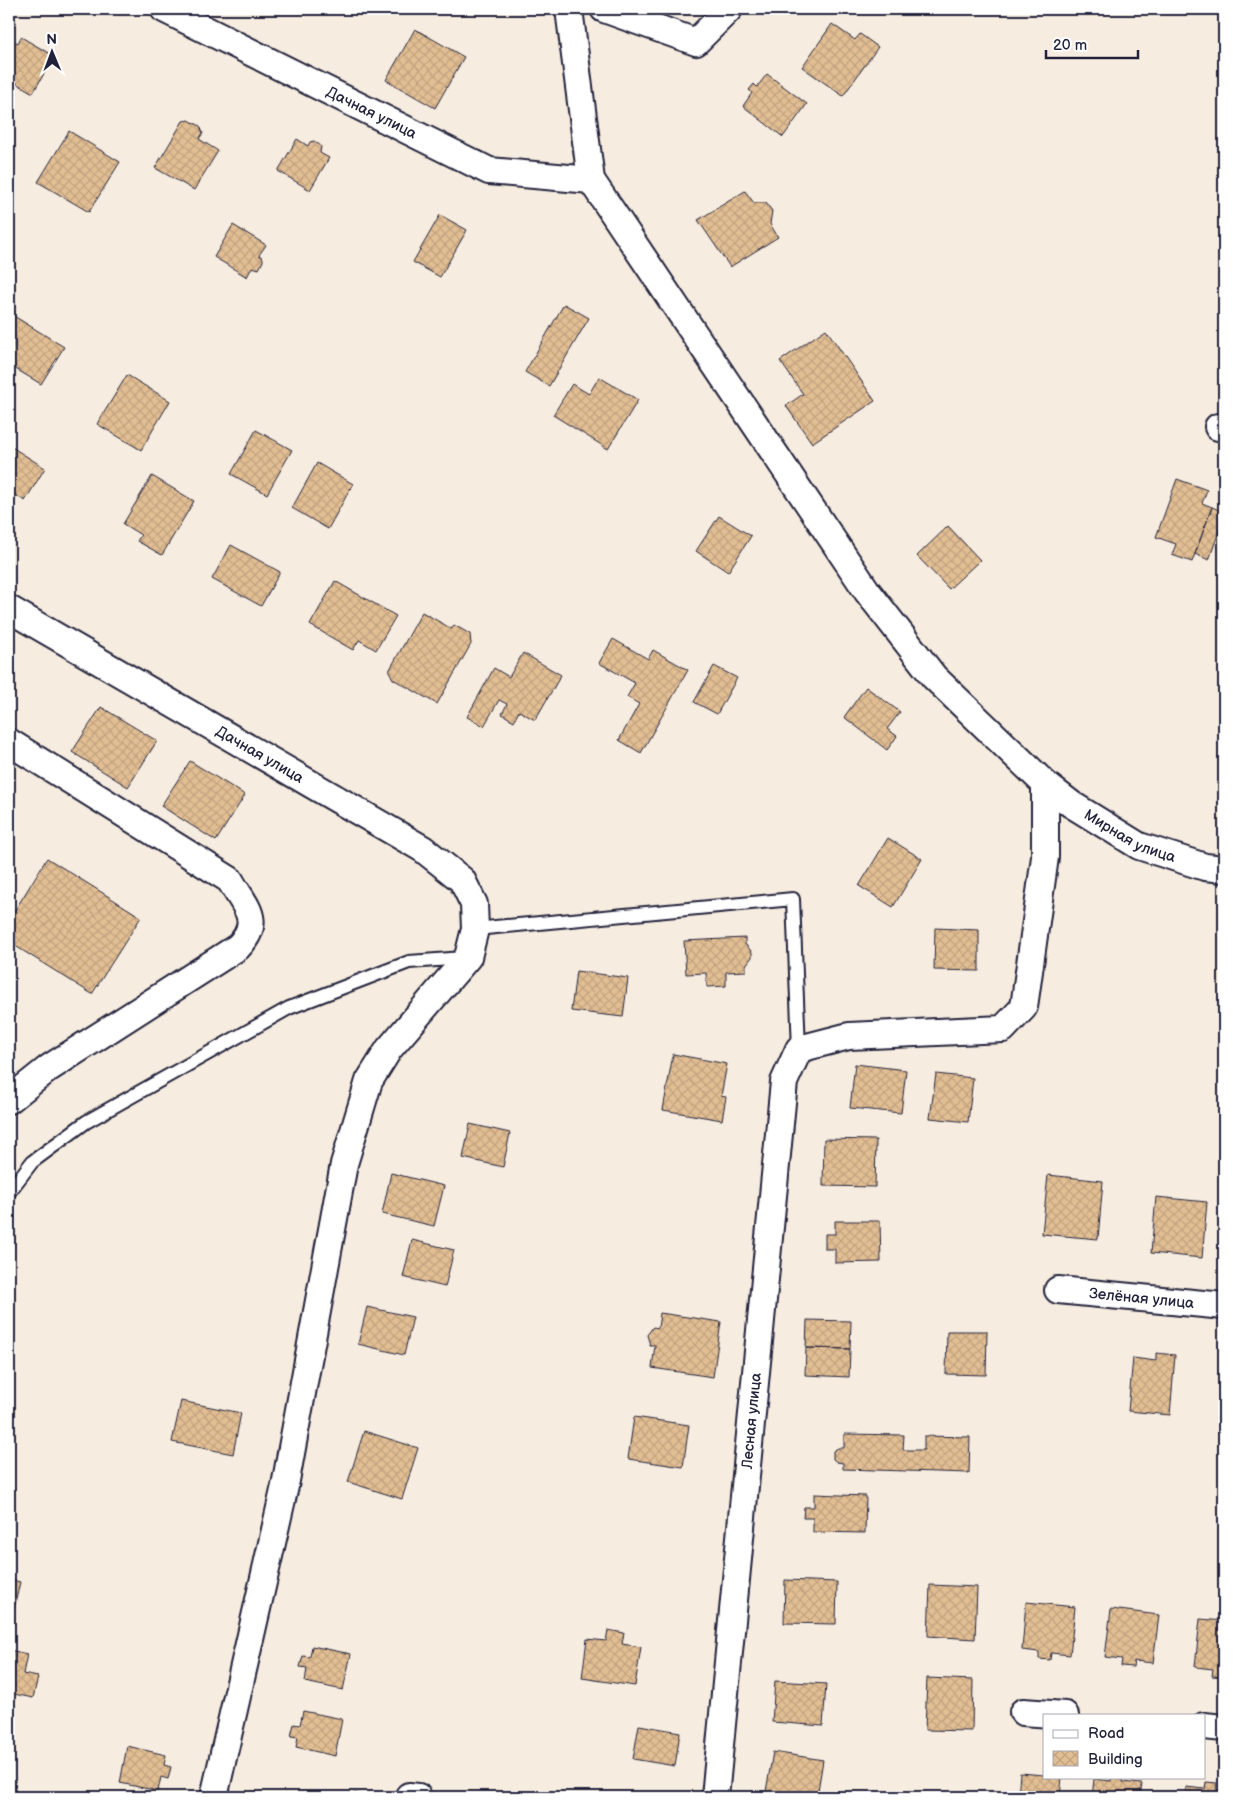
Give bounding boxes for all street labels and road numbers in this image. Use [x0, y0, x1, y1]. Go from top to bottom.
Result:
street label: Дачная улица [323, 82, 420, 143]
street label: Дачная улица [212, 722, 307, 788]
street label: Мирная улица [1080, 805, 1178, 867]
street label: Зелёная улица [1088, 1284, 1195, 1313]
street label: Лесная улица [738, 1372, 766, 1471]

